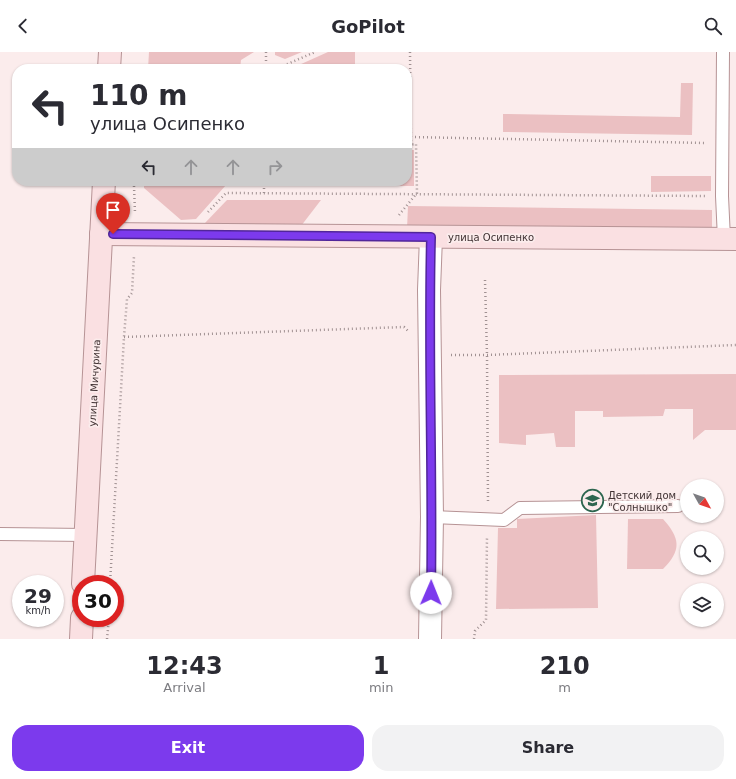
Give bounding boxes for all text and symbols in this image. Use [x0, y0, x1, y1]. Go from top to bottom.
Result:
icon: back [12, 15, 34, 37]
icon: search [702, 15, 724, 37]
text: GoPilot [331, 16, 405, 37]
text: 110 m [90, 79, 187, 112]
icon: left [24, 80, 76, 132]
text: улица Осипенко [90, 113, 245, 134]
icon: left [138, 156, 160, 178]
icon: ahead [180, 156, 202, 178]
icon: ahead [222, 156, 244, 178]
icon: right [264, 156, 286, 178]
pin [96, 193, 130, 234]
icon: arrive [102, 199, 124, 221]
street label: улица Осипенко [448, 232, 534, 243]
street label: улица Мичурина [87, 339, 102, 427]
north arrow [680, 479, 724, 523]
map controls [680, 479, 724, 627]
school or university icon: Детский дом "Солнышко" [579, 488, 605, 514]
place label: Детский дом "Солнышко" [608, 490, 676, 513]
button: search [680, 531, 724, 575]
position arrow [410, 572, 452, 614]
speed limit sign: 30 [72, 575, 124, 627]
button: layers [680, 583, 724, 627]
text: 29 [24, 584, 52, 608]
text: km/h [25, 605, 51, 616]
text: 12:43 [146, 652, 223, 680]
text: 1 [373, 652, 389, 680]
text: 210 [540, 652, 590, 680]
text: Arrival [163, 680, 206, 695]
text: min [369, 680, 393, 695]
text: m [558, 680, 571, 695]
button: Exit [12, 725, 364, 771]
button: Share [372, 725, 724, 771]

